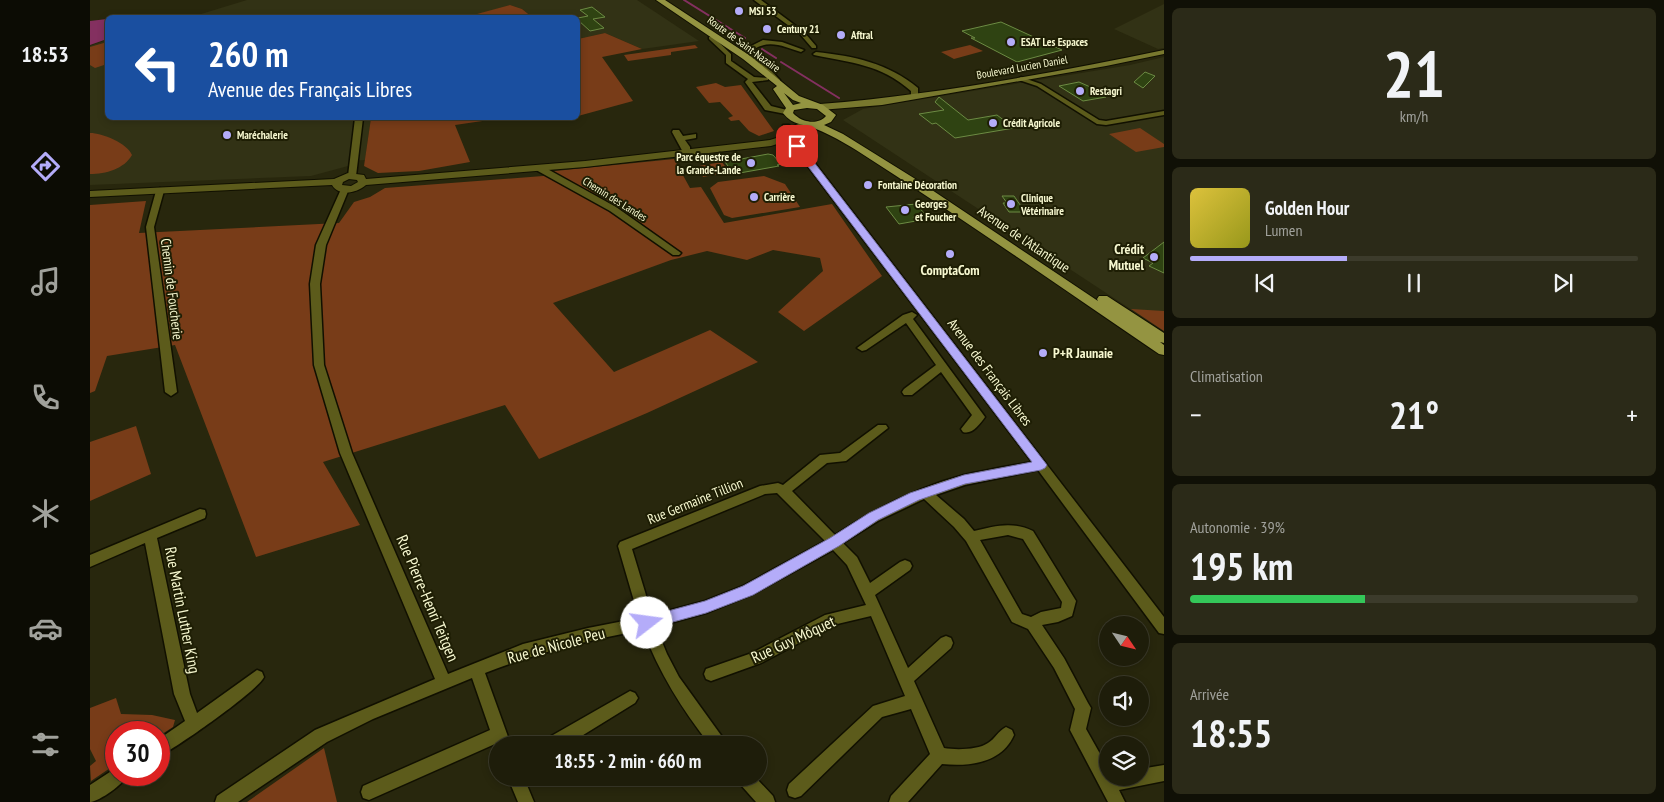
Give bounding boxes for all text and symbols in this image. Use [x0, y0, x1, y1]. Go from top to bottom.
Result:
place label: MSI 53 [749, 4, 777, 18]
marker: MSI 53 [733, 5, 745, 17]
street label: Route de Saint-Nazaire [705, 13, 784, 75]
place label: Century 21 [777, 22, 820, 36]
marker: Century 21 [761, 23, 773, 35]
place label: Aftral [850, 28, 873, 42]
marker: Aftral [835, 29, 847, 41]
text: 260 m [208, 31, 289, 77]
text: 21 [1383, 31, 1445, 115]
icon: left [125, 35, 190, 100]
place label: ESAT Les Espaces [1021, 35, 1088, 49]
marker: ESAT Les Espaces [1005, 36, 1017, 48]
text: 18:53 [21, 40, 69, 68]
street label: Boulevard Lucien Daniel [975, 52, 1069, 82]
text: Avenue des Français Libres [208, 75, 412, 103]
place label: Restagri [1090, 84, 1122, 98]
marker: Restagri [1074, 85, 1086, 97]
text: km/h [1400, 106, 1428, 126]
place label: Crédit Agricole [1003, 116, 1061, 130]
marker: Crédit Agricole [987, 117, 999, 129]
pin [776, 125, 818, 167]
place label: Maréchalerie [237, 128, 288, 142]
marker: Maréchalerie [221, 129, 233, 141]
icon: arrive [783, 132, 811, 160]
icon: directions [28, 149, 63, 184]
place label: Parc équestre de la Grande-Lande [676, 150, 741, 177]
marker: Parc équestre de la Grande-Lande [745, 157, 757, 169]
street label: Chemin des Landes [580, 174, 650, 224]
place label: Fontaine Décoration [878, 178, 957, 192]
marker: Fontaine Décoration [862, 179, 874, 191]
place label: Carrière [764, 190, 795, 204]
marker: Carrière [748, 191, 760, 203]
place label: Clinique Vétérinaire [1020, 191, 1064, 218]
text: Golden Hour [1265, 196, 1349, 220]
place label: Georges et Foucher [915, 197, 957, 224]
marker: Clinique Vétérinaire [1005, 198, 1017, 210]
street label: Avenue de l'Atlantique [974, 201, 1074, 277]
marker: Georges et Foucher [899, 204, 911, 216]
text: Lumen [1265, 220, 1302, 240]
street label: Chemin de Foucherie [157, 237, 187, 341]
place label: Crédit Mutuel [1109, 240, 1145, 274]
marker: ComptaCom [944, 248, 956, 260]
marker: Crédit Mutuel [1148, 251, 1160, 263]
place label: ComptaCom [920, 261, 980, 279]
icon: music [28, 264, 63, 299]
icon: previous [1251, 269, 1279, 297]
icon: pause [1400, 269, 1428, 297]
icon: next [1549, 269, 1577, 297]
street label: Avenue des Français Libres [944, 315, 1036, 429]
place label: P+R Jaunaie [1053, 344, 1113, 362]
marker: P+R Jaunaie [1037, 347, 1049, 359]
text: Climatisation [1190, 366, 1263, 386]
icon: phone [28, 380, 63, 415]
text: 21° [1389, 390, 1439, 439]
text: − [1190, 396, 1202, 433]
text: + [1626, 396, 1638, 433]
street label: Rue Germaine Tillion [645, 474, 745, 528]
icon: climate [28, 496, 63, 531]
text: Autonomie · 39% [1190, 517, 1285, 537]
street label: Rue Pierre-Henri Teitgen [392, 532, 464, 664]
text: 195 km [1190, 541, 1293, 590]
street label: Rue Martin Luther King [161, 545, 205, 675]
position arrow [620, 596, 672, 648]
icon: car [28, 611, 63, 646]
street label: Rue Guy Môquet [748, 611, 839, 667]
north arrow [1099, 616, 1149, 666]
map controls [1099, 616, 1149, 786]
street label: Rue de Nicole Peu [505, 622, 607, 668]
button: sound [1099, 676, 1149, 726]
text: Arrivée [1190, 684, 1229, 704]
text: 18:55 [1190, 708, 1272, 757]
speed limit sign: 30 [105, 721, 170, 786]
icon: filters [28, 727, 63, 762]
button: layers [1099, 736, 1149, 786]
text: 18:55 · 2 min · 660 m [555, 749, 701, 773]

